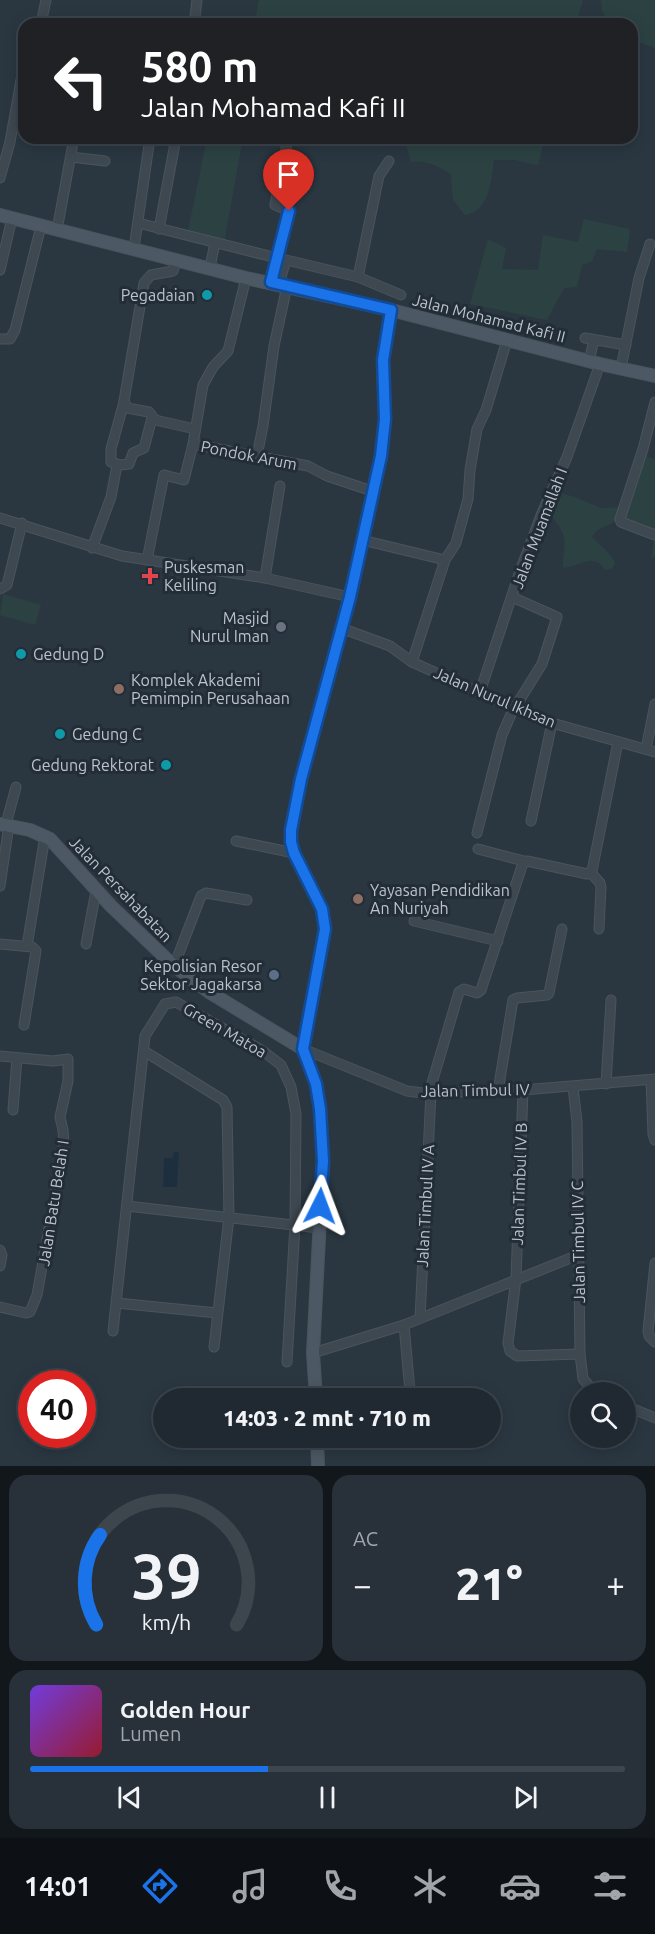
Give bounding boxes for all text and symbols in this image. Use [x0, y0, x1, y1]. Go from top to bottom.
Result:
icon: left [42, 42, 120, 120]
text: 580 m [141, 43, 258, 90]
text: Jalan Mohamad Kafi II [141, 92, 406, 122]
pin [263, 149, 314, 211]
icon: arrive [272, 158, 305, 191]
place label: Pegadaian [121, 286, 195, 304]
marker: Pegadaian [200, 288, 214, 302]
street label: Jalan Mohamad Kafi II [411, 290, 567, 346]
street label: Pondok Arum [199, 437, 299, 473]
street label: Jalan Muamallah I [508, 465, 570, 591]
place label: Puskesman Keliling [164, 558, 244, 594]
marker: Puskesman Keliling [141, 567, 159, 585]
place label: Masjid Nurul Iman [190, 609, 269, 645]
marker: Masjid Nurul Iman [274, 620, 288, 634]
place label: Gedung D [33, 645, 104, 663]
marker: Gedung D [14, 647, 28, 661]
street label: Jalan Nurul Ikhsan [431, 663, 559, 731]
place label: Komplek Akademi Pemimpin Perusahaan [131, 671, 290, 707]
marker: Komplek Akademi Pemimpin Perusahaan [112, 682, 126, 696]
place label: Gedung C [72, 725, 142, 743]
marker: Gedung C [53, 727, 67, 741]
place label: Gedung Rektorat [31, 756, 155, 774]
marker: Gedung Rektorat [159, 758, 173, 772]
street label: Jalan Persahabatan [66, 833, 176, 945]
place label: Yayasan Pendidikan An Nuriyah [370, 881, 510, 917]
marker: Yayasan Pendidikan An Nuriyah [351, 892, 365, 906]
place label: Kepolisian Resor Sektor Jagakarsa [140, 957, 262, 993]
marker: Kepolisian Resor Sektor Jagakarsa [267, 968, 281, 982]
street label: Green Matoa [180, 999, 270, 1061]
street label: Jalan Timbul IV [420, 1080, 530, 1100]
street label: Jalan Timbul IV B [508, 1122, 530, 1246]
street label: Jalan Batu Belah I [34, 1139, 72, 1267]
street label: Jalan Timbul IV A [413, 1144, 437, 1268]
position arrow [288, 1174, 352, 1238]
street label: Jalan Timbul IV C [568, 1180, 588, 1303]
speed limit sign: 40 [18, 1370, 96, 1448]
map controls [570, 1382, 636, 1448]
button: search [570, 1382, 636, 1448]
text: 14:03 · 2 mnt · 710 m [223, 1405, 431, 1430]
text: AC [353, 1527, 378, 1550]
text: 39 [131, 1541, 201, 1611]
text: 21° [455, 1558, 523, 1609]
text: − [353, 1566, 372, 1603]
text: + [606, 1566, 625, 1603]
text: km/h [141, 1610, 191, 1634]
text: Golden Hour [120, 1697, 250, 1722]
text: Lumen [120, 1722, 181, 1745]
icon: previous [113, 1781, 146, 1814]
icon: pause [311, 1781, 344, 1814]
icon: next [509, 1781, 542, 1814]
icon: directions [139, 1865, 181, 1907]
icon: music [229, 1865, 271, 1907]
icon: phone [319, 1865, 361, 1907]
icon: climate [409, 1865, 451, 1907]
icon: car [499, 1865, 541, 1907]
icon: filters [589, 1865, 631, 1907]
text: 14:01 [24, 1871, 92, 1901]

